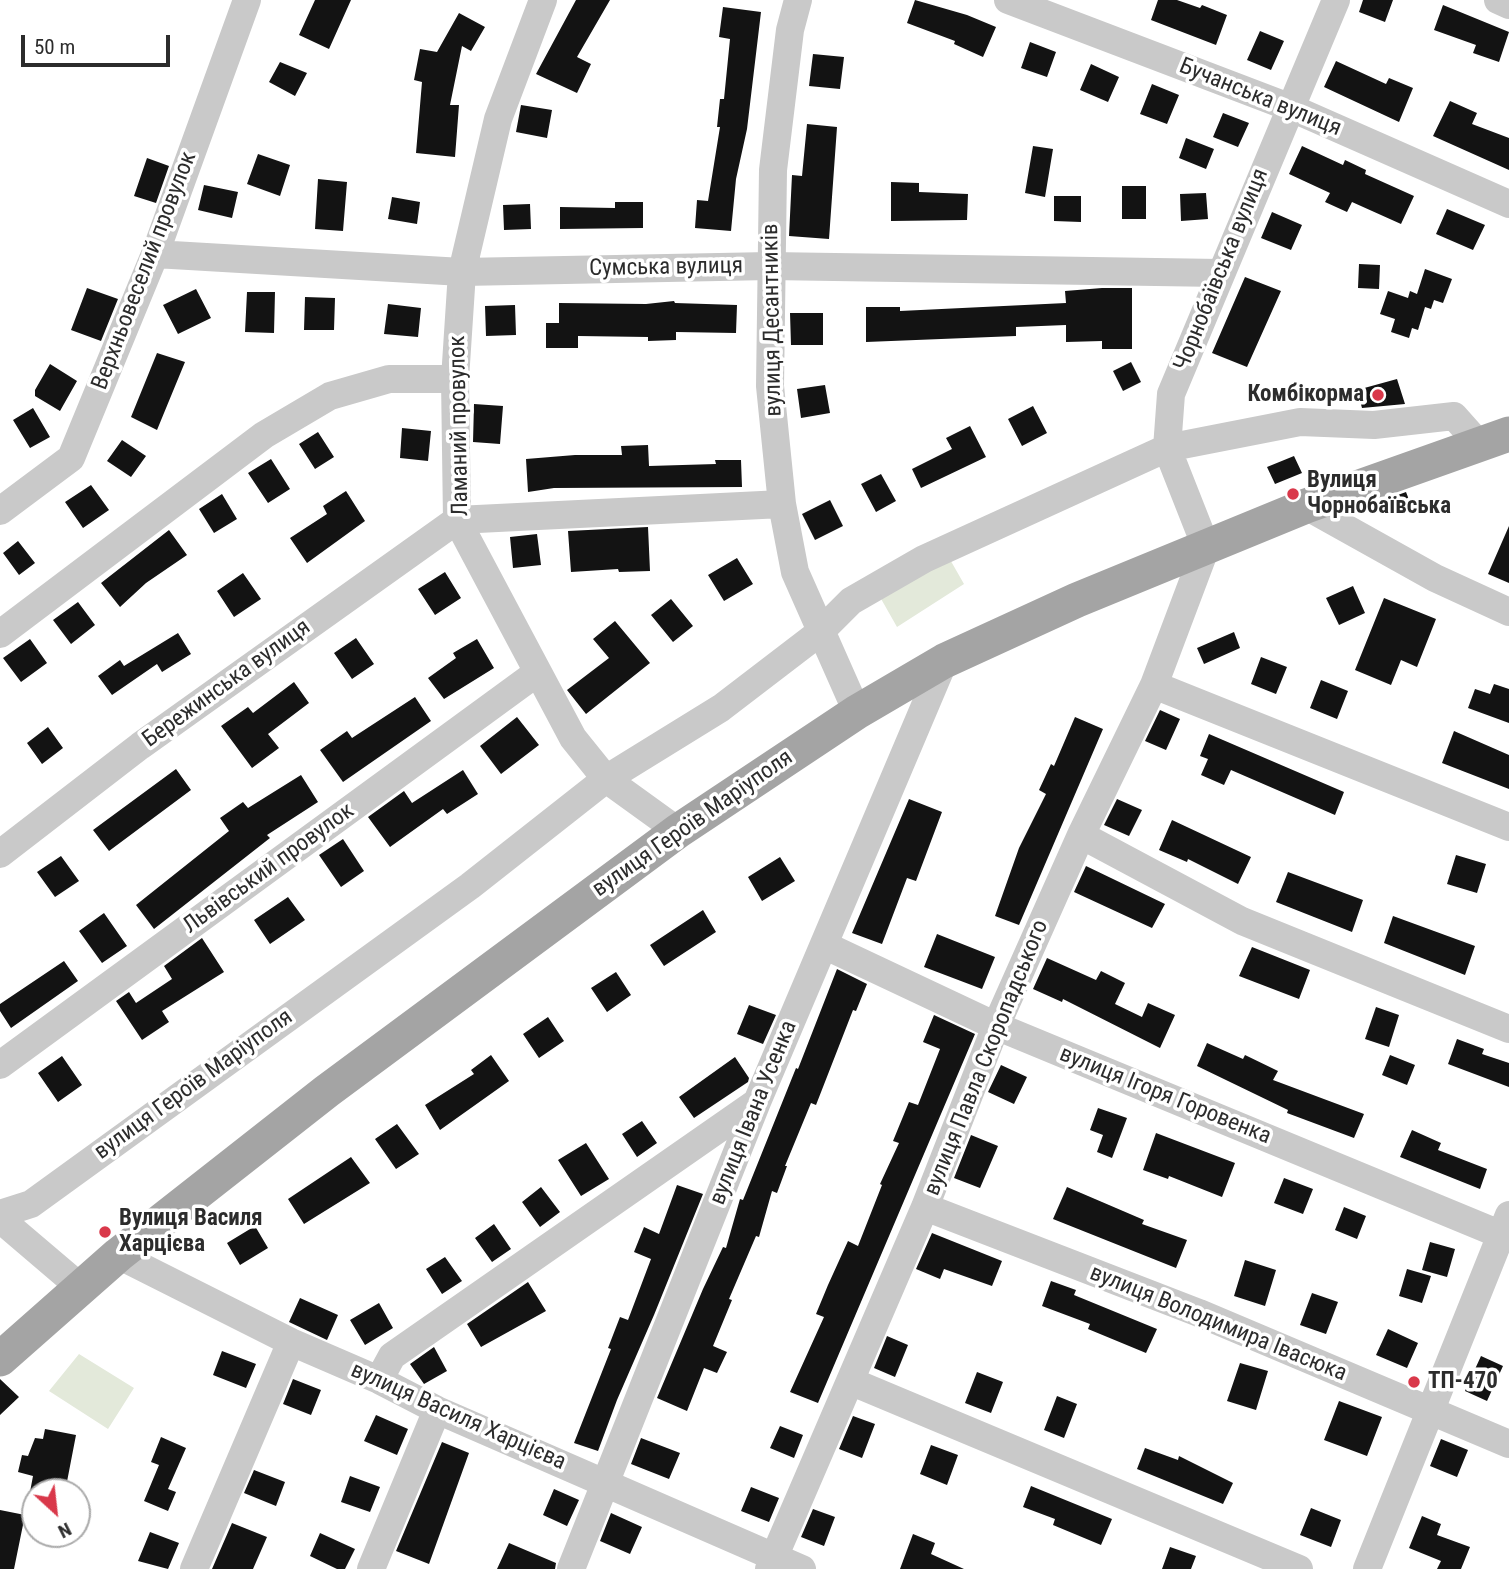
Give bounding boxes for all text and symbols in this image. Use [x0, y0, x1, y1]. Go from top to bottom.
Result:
scale bar [24, 21, 173, 65]
text: 50 m [34, 35, 75, 59]
street label: Бучанська вулиця [1175, 53, 1345, 143]
street label: Верхньовеселий провулок [87, 148, 203, 394]
street label: Чорнобаївська вулиця [1169, 165, 1275, 375]
street label: вулиця Десантників [758, 223, 788, 417]
street label: Сумська вулиця [589, 253, 743, 283]
street label: Ламаний провулок [445, 335, 475, 517]
place label: Комбікорма [1247, 381, 1364, 409]
marker: Комбікорма [1370, 387, 1386, 403]
place label: Вулиця Чорнобаївська [1307, 467, 1451, 521]
marker: Вулиця Чорнобаївська [1285, 486, 1301, 502]
street label: Бережинська вулиця [138, 614, 316, 754]
street label: вулиця Героїв Маріуполя [588, 744, 798, 904]
street label: Львівський провулок [178, 798, 360, 940]
street label: вулиця Павла Скоропадського [919, 916, 1055, 1200]
street label: вулиця Героїв Маріуполя [90, 1004, 298, 1166]
street label: вулиця Івана Усенка [705, 1017, 803, 1209]
street label: вулиця Ігоря Горовенка [1055, 1041, 1275, 1151]
place label: Вулиця Василя Харцієва [119, 1205, 263, 1259]
marker: Вулиця Василя Харцієва [97, 1224, 113, 1240]
street label: вулиця Володимира Івасюка [1086, 1260, 1350, 1388]
street label: вулиця Василя Харцієва [346, 1357, 570, 1477]
place label: ТП-470 [1428, 1368, 1498, 1396]
marker: ТП-470 [1406, 1374, 1422, 1390]
north arrow [21, 1478, 91, 1548]
text: N [54, 1517, 75, 1543]

